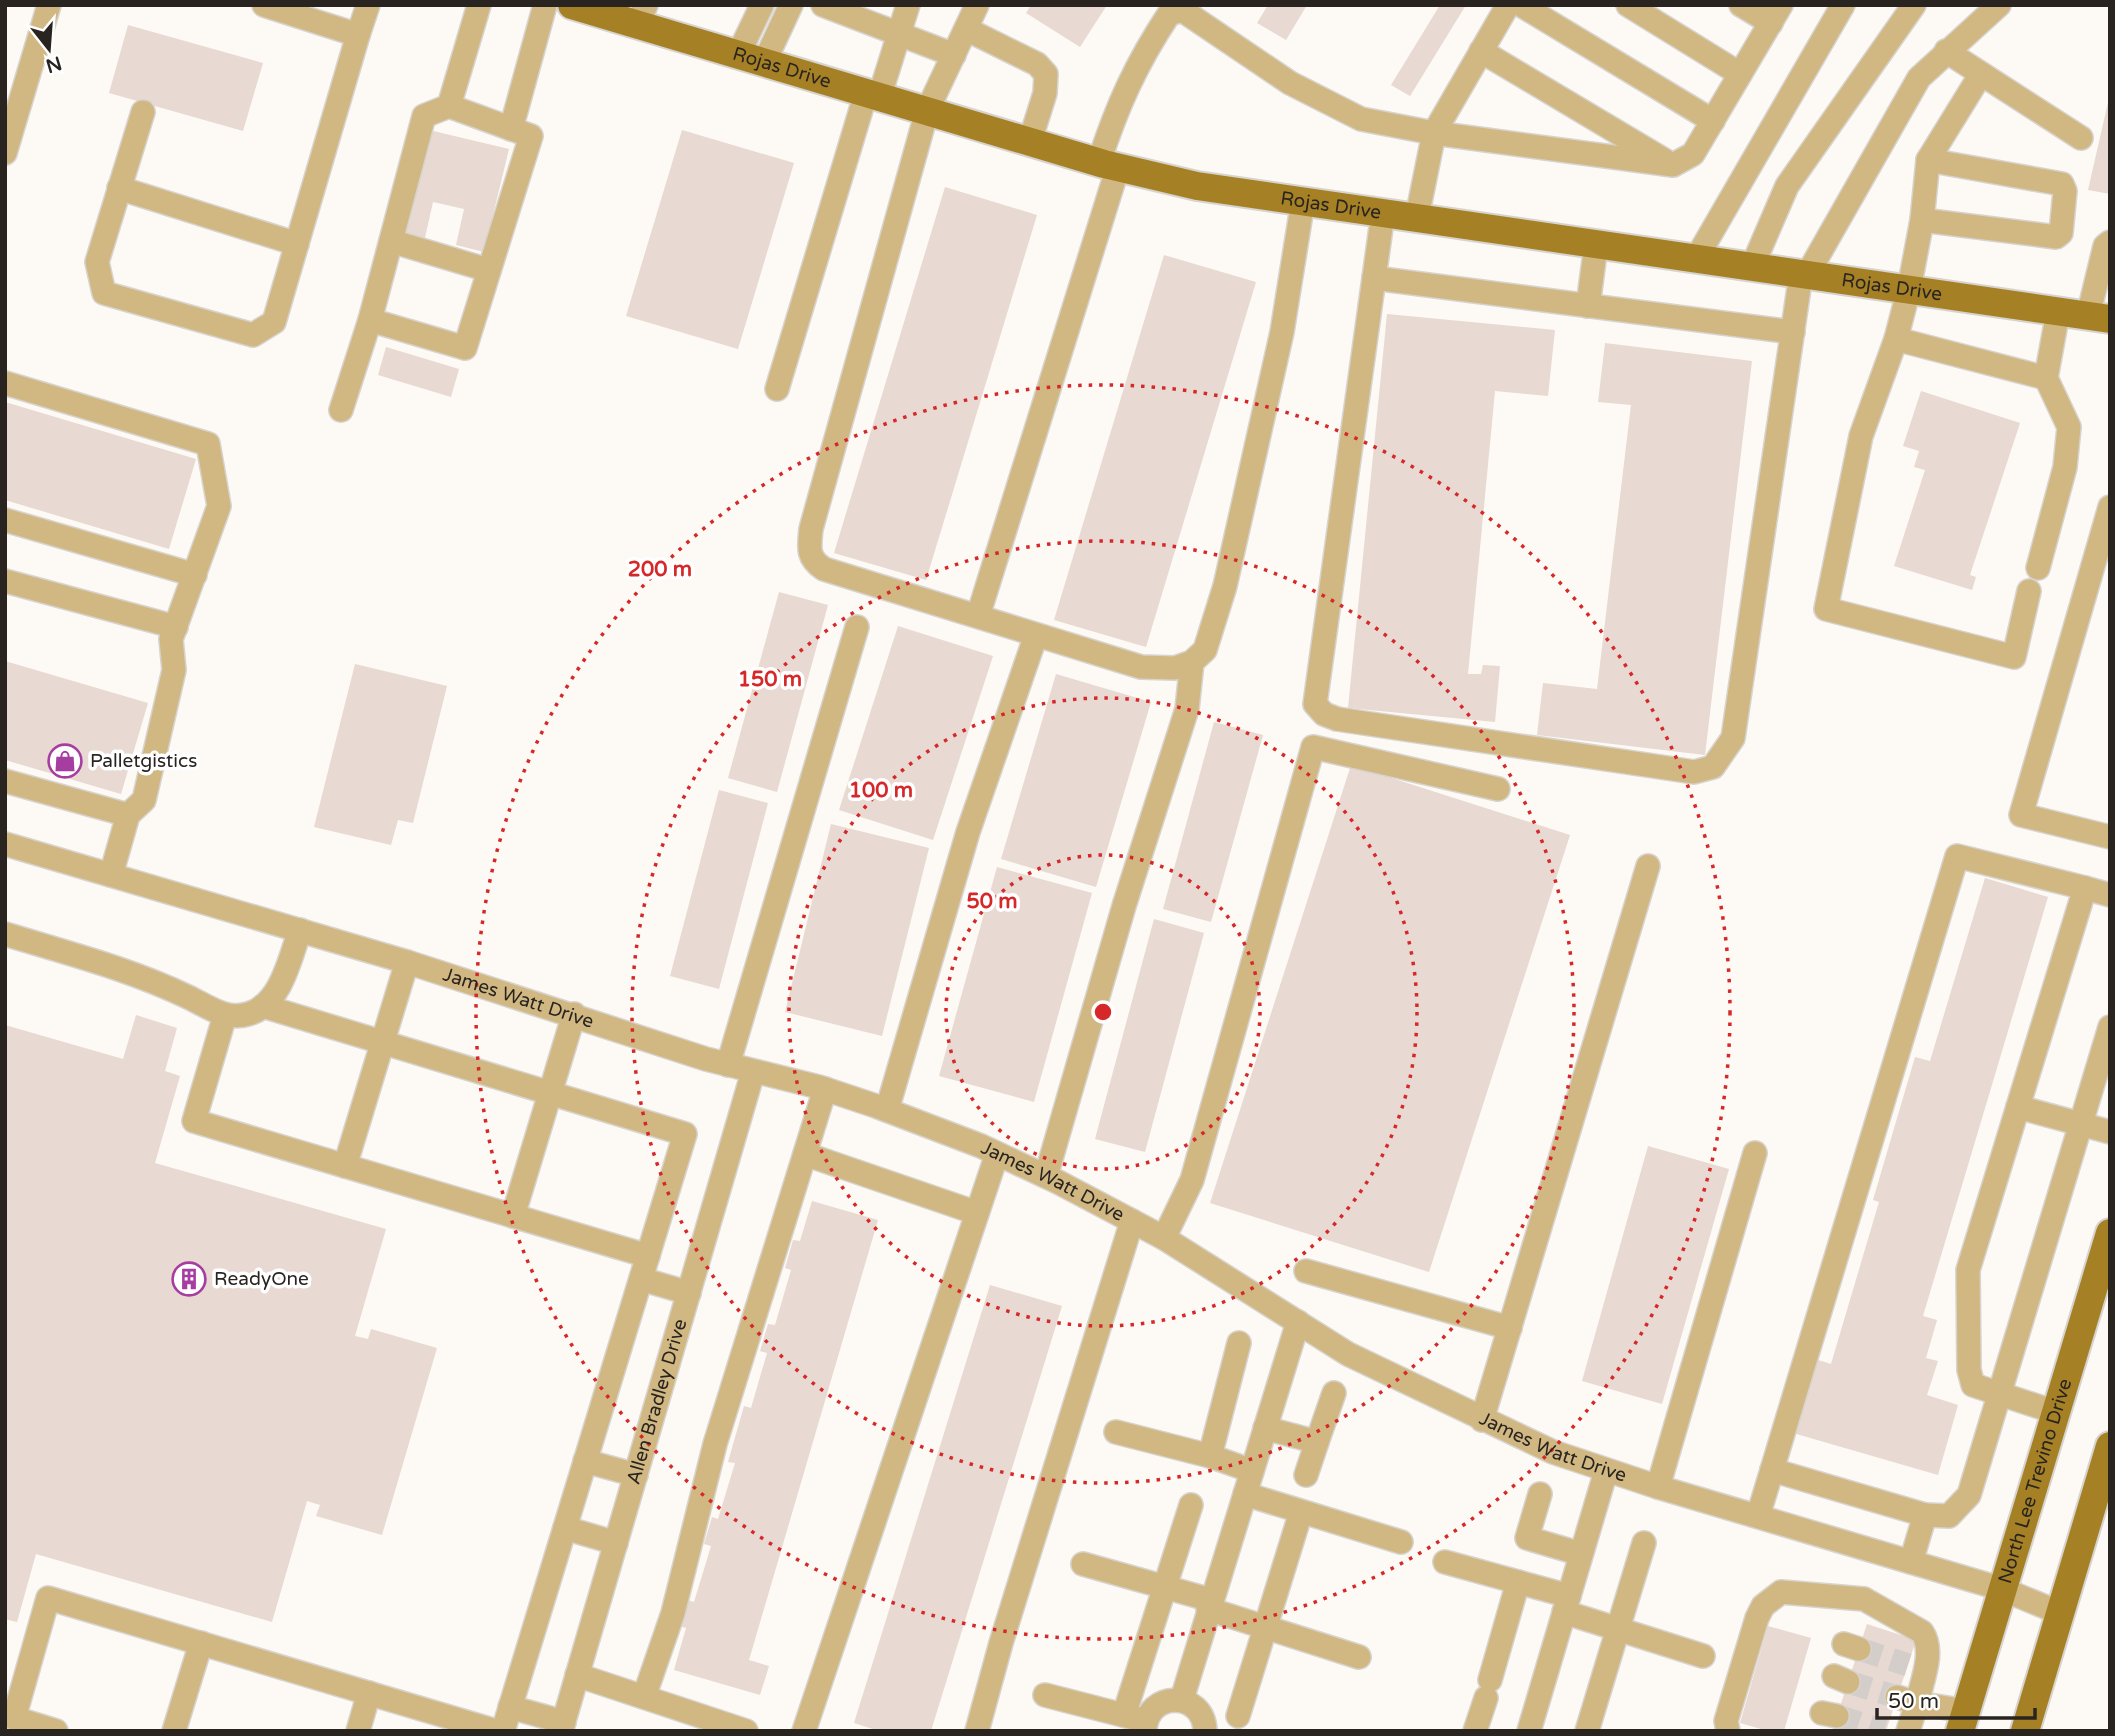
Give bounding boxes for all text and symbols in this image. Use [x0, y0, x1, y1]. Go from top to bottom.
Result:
north arrow [14, 14, 84, 84]
street label: Rojas Drive [730, 43, 834, 93]
text: N [43, 52, 64, 77]
street label: Rojas Drive [1279, 187, 1383, 224]
street label: Rojas Drive [1840, 269, 1944, 305]
text: 200 m [628, 557, 692, 582]
text: 150 m [738, 667, 802, 692]
shop icon: Palletgistics [46, 742, 84, 780]
place label: Palletgistics [90, 750, 197, 772]
text: 100 m [849, 778, 913, 803]
text: 50 m [966, 889, 1018, 914]
street label: James Watt Drive [440, 963, 596, 1033]
centre of rings [1091, 1000, 1115, 1024]
street label: James Watt Drive [978, 1137, 1128, 1226]
building icon: ReadyOne [170, 1260, 208, 1298]
place label: ReadyOne [214, 1268, 309, 1290]
street label: Allen Bradley Drive [622, 1316, 691, 1487]
street label: North Lee Trevino Drive [1994, 1376, 2077, 1586]
street label: James Watt Drive [1476, 1407, 1629, 1487]
scale bar [1877, 1676, 2035, 1720]
text: 50 m [1888, 1689, 1939, 1714]

